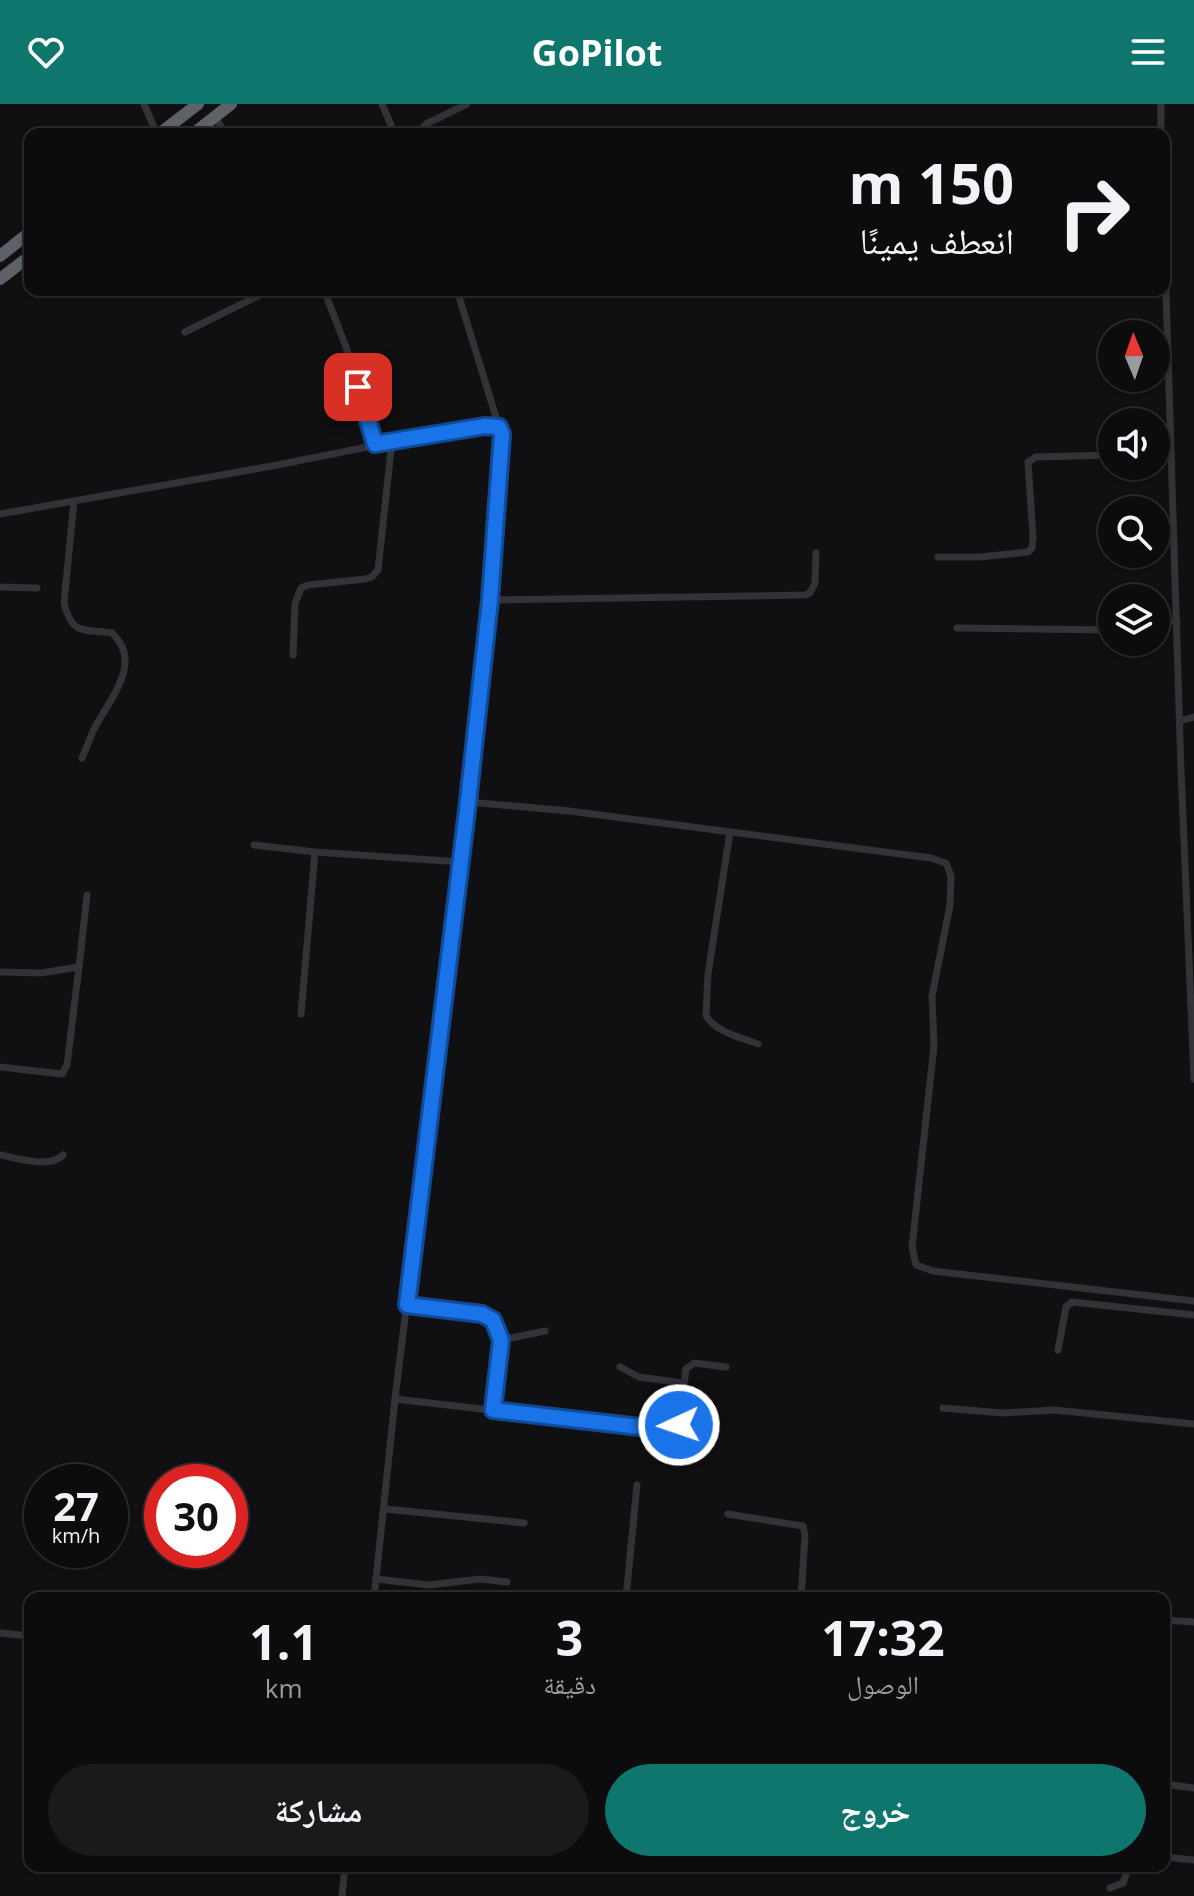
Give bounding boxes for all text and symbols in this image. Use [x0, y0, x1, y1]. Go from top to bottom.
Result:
text: GoPilot [532, 28, 662, 77]
icon: heart [24, 30, 68, 74]
icon: menu [1126, 30, 1170, 74]
text: 150 m [848, 144, 1014, 220]
icon: right [1042, 160, 1146, 264]
text: انعطف يمينًا [859, 216, 1014, 265]
north arrow [1098, 320, 1170, 392]
map controls [1098, 320, 1170, 656]
pin [324, 353, 392, 421]
icon: arrive [336, 365, 380, 409]
button: sound [1098, 408, 1170, 480]
button: search [1098, 496, 1170, 568]
button: layers [1098, 584, 1170, 656]
position arrow [637, 1383, 721, 1467]
speed limit sign: 30 [144, 1464, 248, 1568]
text: 27 [53, 1478, 99, 1533]
text: km/h [52, 1522, 100, 1549]
text: 3 [556, 1605, 583, 1670]
text: 17:32 [821, 1605, 945, 1670]
text: 1.1 [249, 1609, 318, 1674]
text: دقيقة [543, 1666, 596, 1702]
text: الوصول [847, 1666, 919, 1702]
text: km [265, 1670, 302, 1706]
button: مشاركة [48, 1764, 589, 1856]
button: خروج [605, 1764, 1146, 1856]

